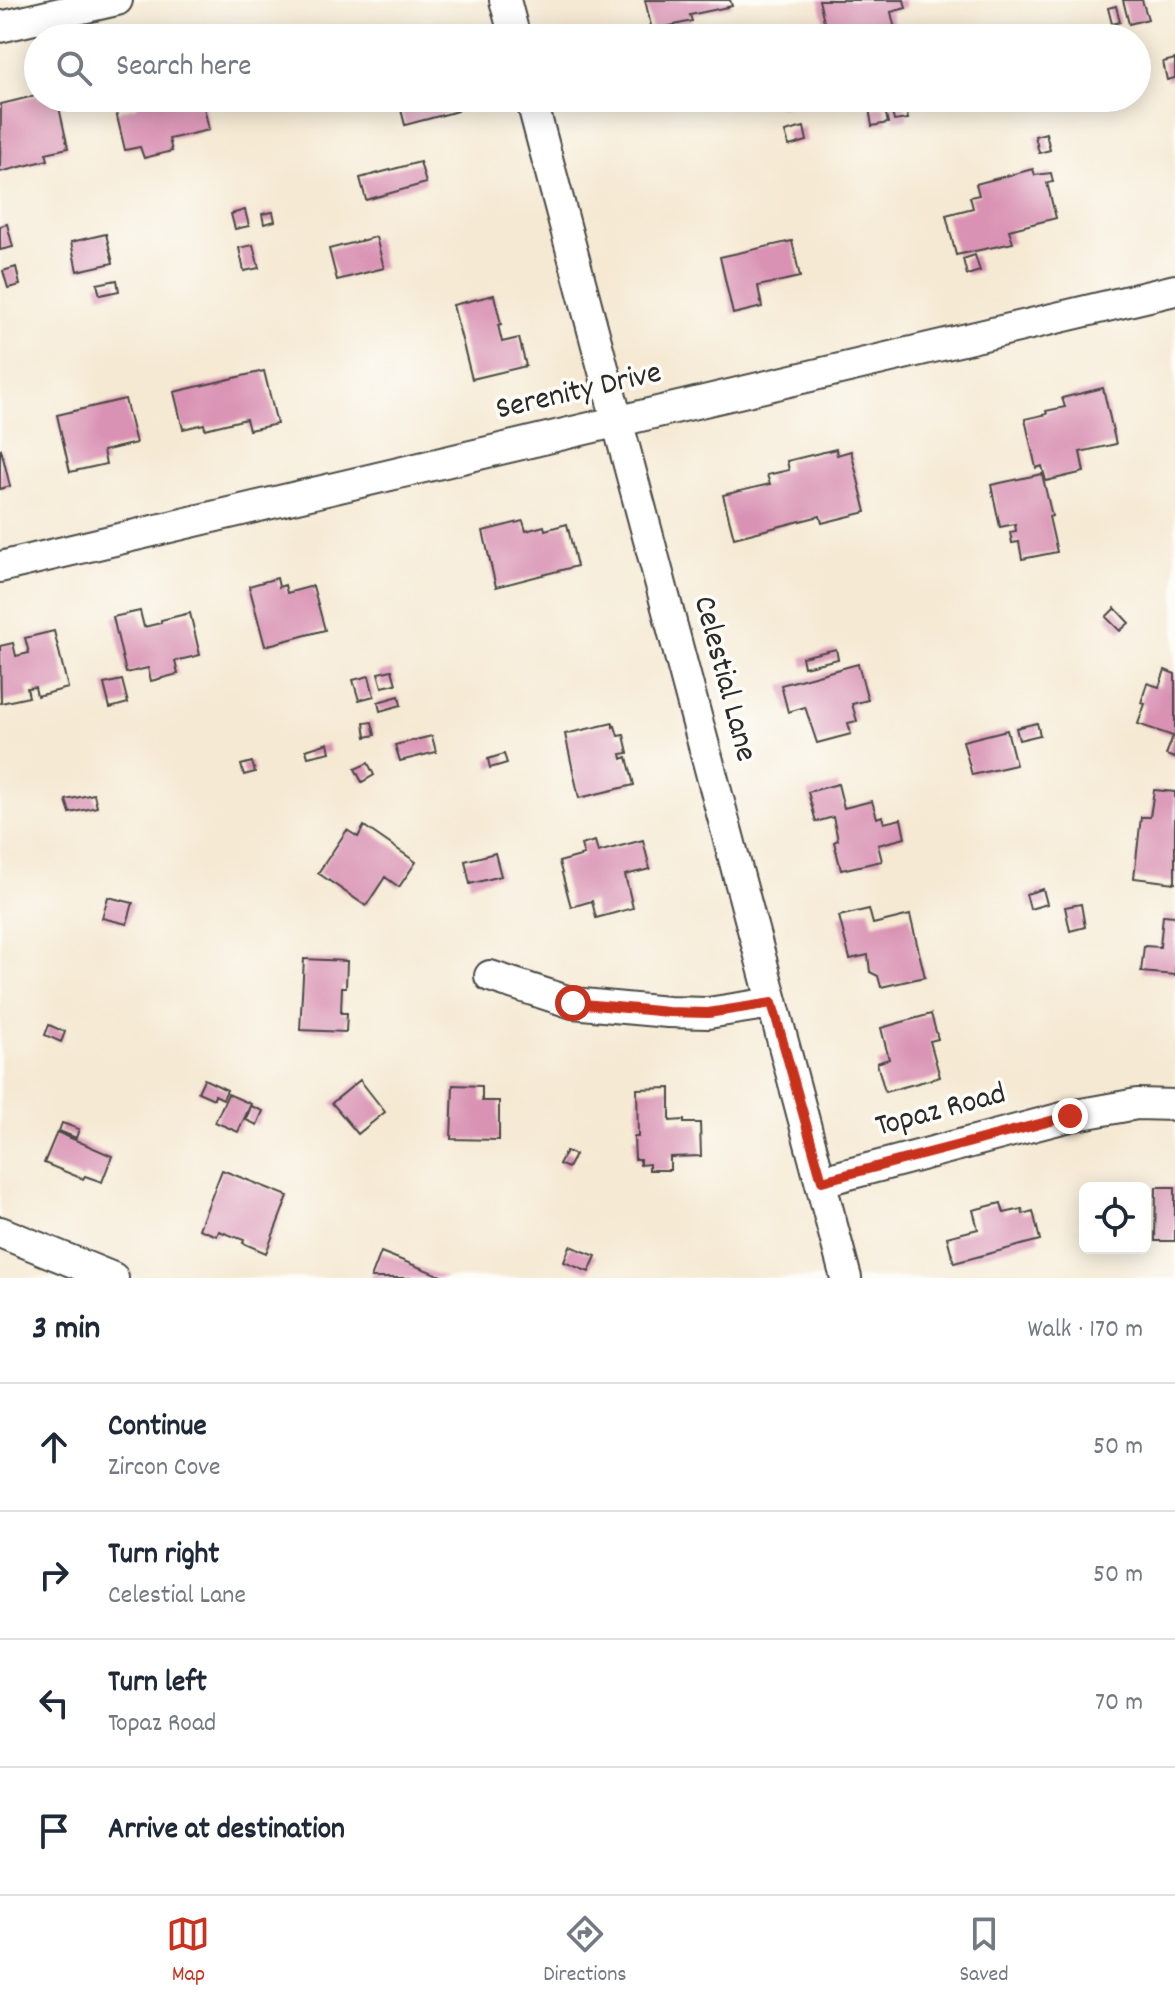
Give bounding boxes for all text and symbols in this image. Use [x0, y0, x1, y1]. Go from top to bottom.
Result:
search box [24, 24, 1151, 112]
icon: search [52, 46, 96, 90]
text: Search here [116, 47, 252, 90]
street label: Serenity Drive [492, 352, 666, 434]
street label: Celestial Lane [679, 591, 767, 767]
route start [555, 985, 591, 1021]
street label: Topaz Road [871, 1073, 1011, 1151]
route end [1052, 1098, 1088, 1134]
map controls [1079, 1182, 1151, 1254]
button: locate [1079, 1182, 1151, 1254]
text: 3 min [32, 1306, 100, 1355]
text: Walk · 170 m [1028, 1312, 1143, 1349]
text: Continue [108, 1407, 207, 1450]
icon: ahead [32, 1425, 76, 1469]
text: 50 m [1093, 1429, 1143, 1466]
text: Zircon Cove [108, 1450, 221, 1487]
text: Turn right [108, 1535, 219, 1578]
icon: right [32, 1553, 76, 1597]
text: 50 m [1093, 1557, 1143, 1594]
text: Celestial Lane [108, 1578, 246, 1615]
text: Turn left [108, 1663, 207, 1706]
icon: left [32, 1681, 76, 1725]
text: 70 m [1095, 1685, 1143, 1722]
text: Topaz Road [108, 1706, 216, 1743]
icon: arrive [32, 1809, 76, 1853]
text: Arrive at destination [108, 1810, 345, 1853]
tab: Map [166, 1912, 210, 1991]
tab: Directions [543, 1912, 627, 1991]
tab: Saved [959, 1912, 1009, 1991]

